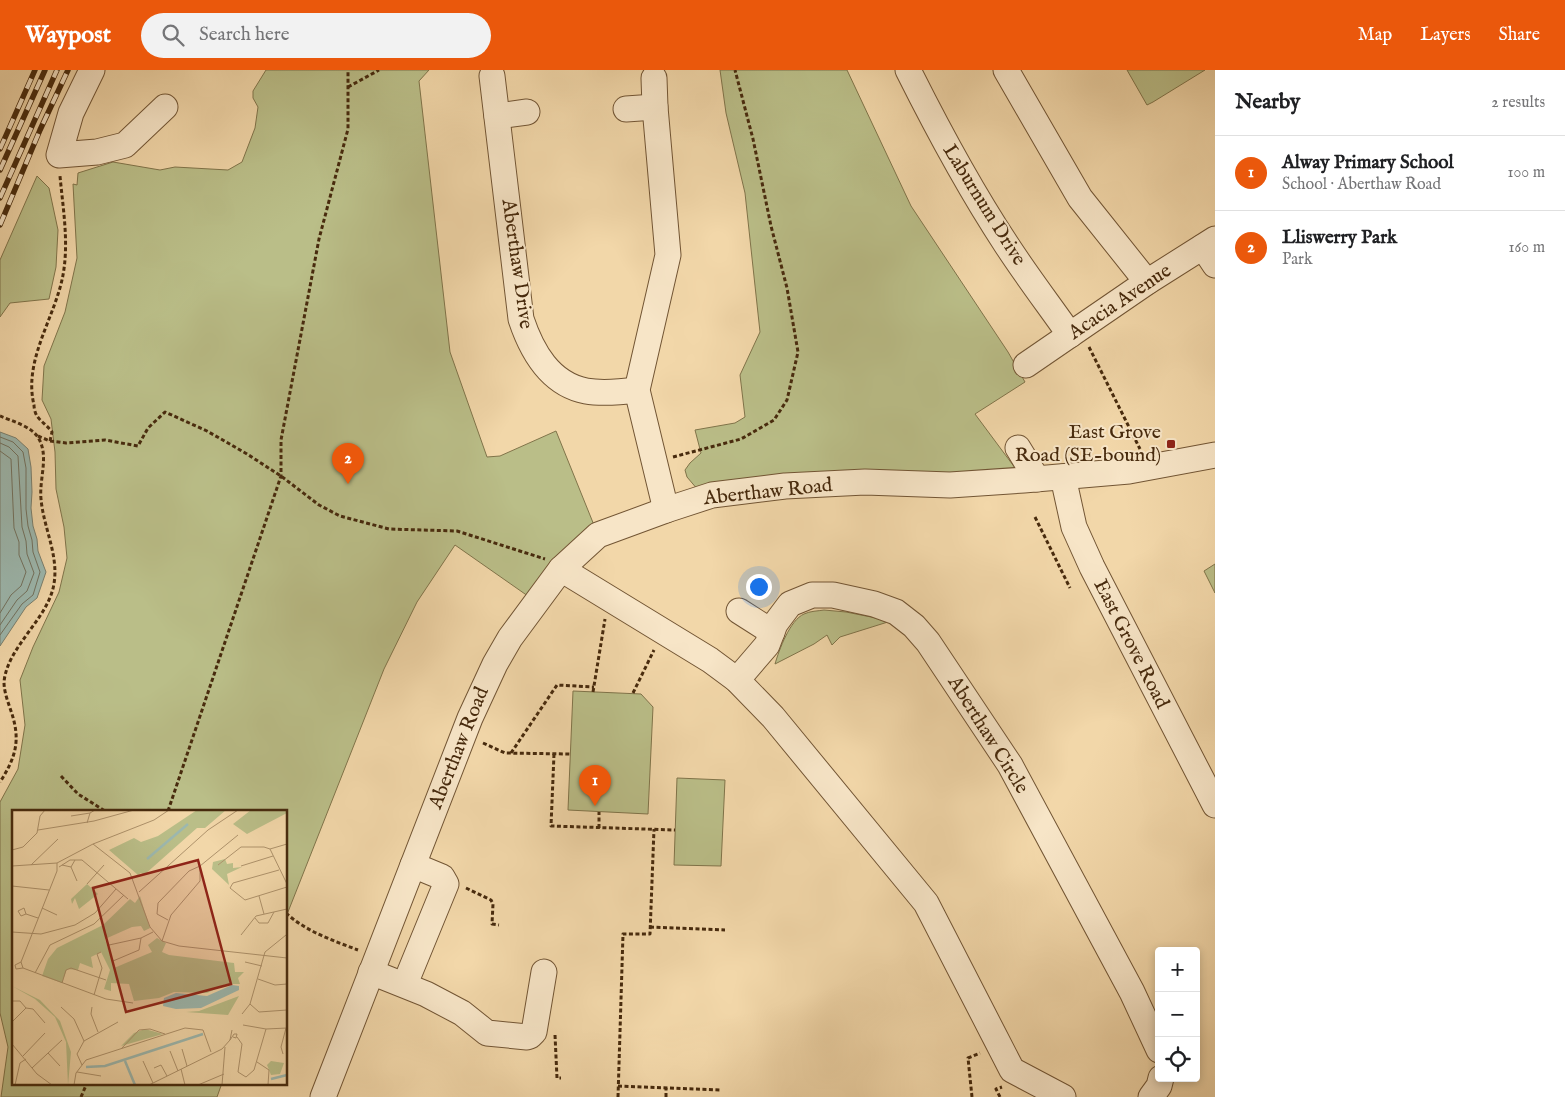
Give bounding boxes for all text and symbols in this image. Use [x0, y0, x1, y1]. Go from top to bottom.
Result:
search box [141, 13, 491, 58]
text: Waypost [25, 20, 111, 51]
icon: search [159, 21, 187, 49]
text: Search here [199, 23, 290, 47]
text: Map [1358, 24, 1392, 47]
text: Layers [1420, 24, 1471, 47]
text: Share [1499, 24, 1540, 47]
text: Nearby [1235, 89, 1300, 116]
text: 2 results [1491, 93, 1545, 113]
street label: Laburnum Drive [937, 140, 1031, 270]
text: Alway Primary School [1282, 151, 1454, 175]
text: 1 [1248, 163, 1254, 183]
text: 100 m [1508, 163, 1545, 183]
text: School · Aberthaw Road [1282, 175, 1441, 195]
street label: Aberthaw Drive [495, 197, 538, 330]
text: Lliswerry Park [1282, 226, 1397, 250]
text: 2 [1247, 238, 1255, 258]
text: 160 m [1509, 238, 1545, 258]
text: Park [1282, 250, 1312, 270]
street label: Acacia Avenue [1063, 258, 1176, 346]
place label: East Grove Road (SE-bound) [1015, 420, 1161, 468]
marker: East Grove Road (SE-bound) [1165, 438, 1177, 450]
pin: 2 [332, 443, 364, 484]
street label: Aberthaw Road [701, 473, 834, 511]
your location [746, 574, 772, 600]
street label: East Grove Road [1088, 575, 1175, 713]
street label: Aberthaw Circle [941, 671, 1034, 799]
street label: Aberthaw Road [423, 683, 495, 814]
pin: 1 [579, 765, 611, 806]
inset map [12, 810, 288, 1084]
map controls [1155, 947, 1200, 1082]
button: + [1155, 947, 1200, 992]
button: − [1155, 992, 1200, 1037]
button: locate [1155, 1037, 1200, 1082]

